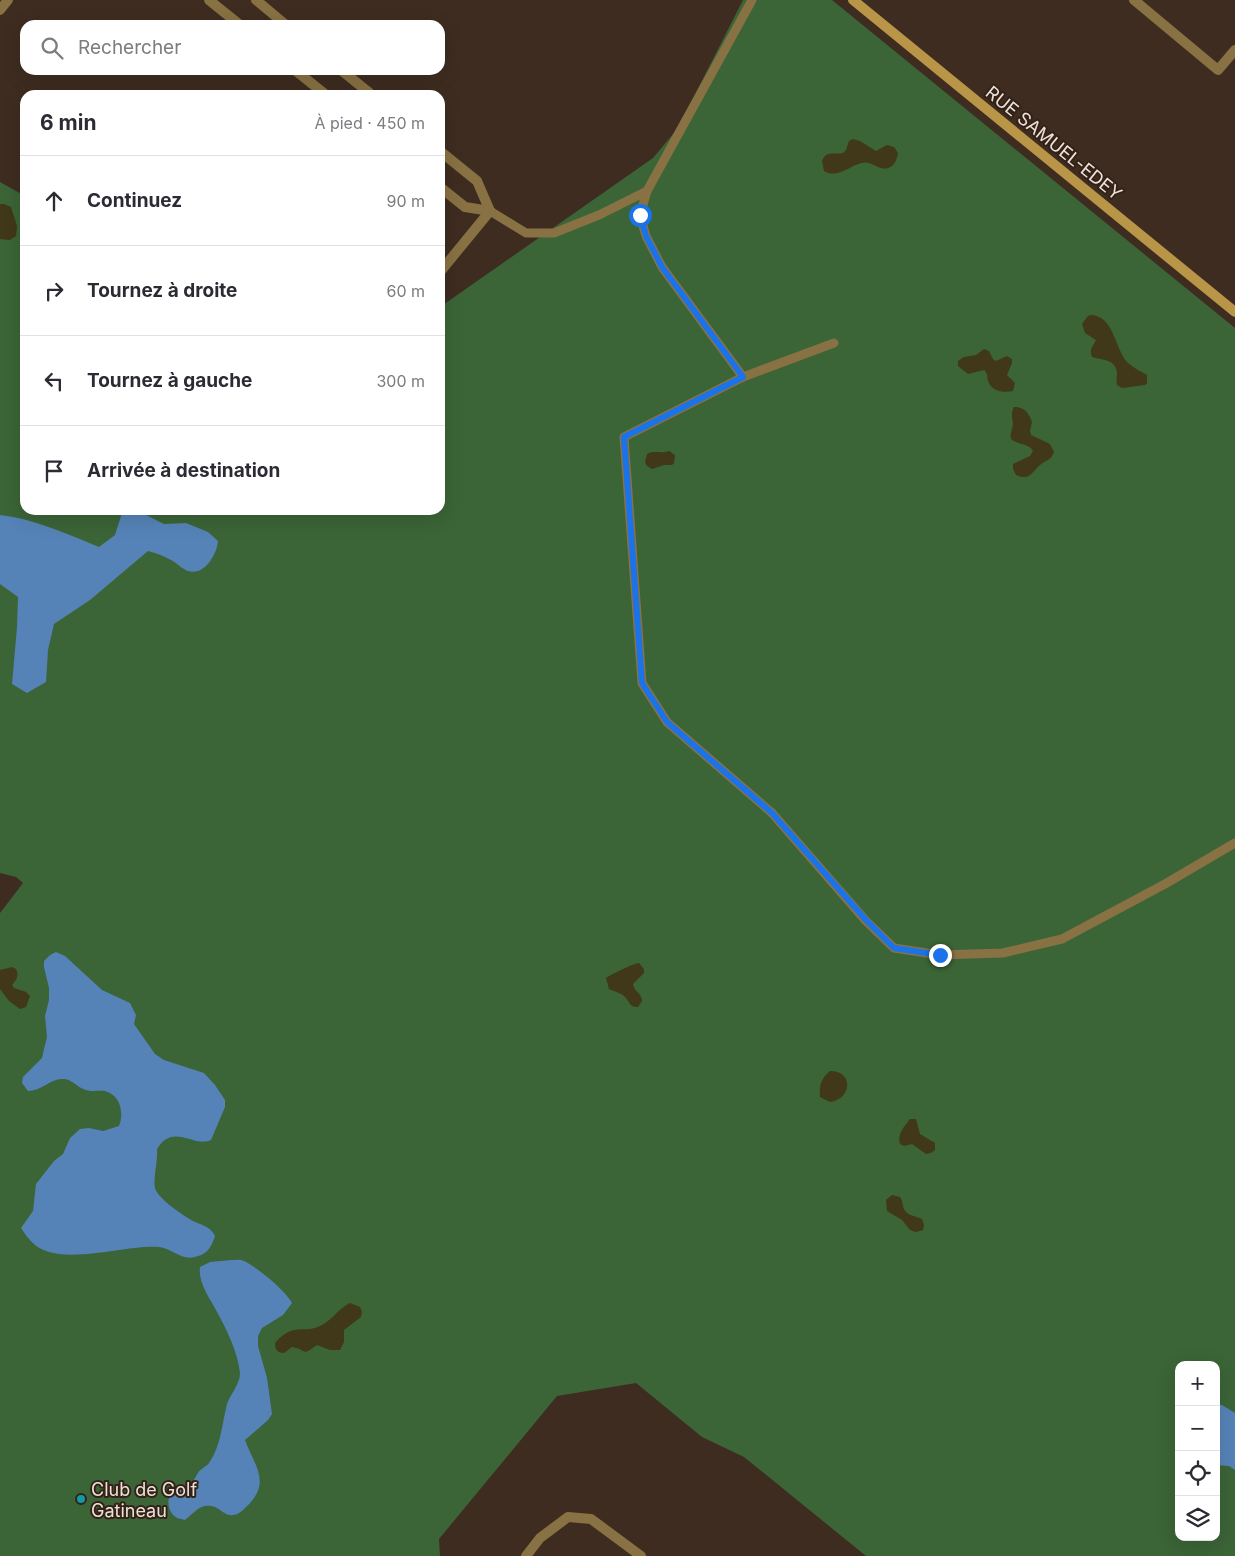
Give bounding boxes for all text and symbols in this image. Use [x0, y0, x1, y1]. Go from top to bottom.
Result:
search box [20, 20, 445, 75]
icon: search [38, 34, 66, 62]
text: Rechercher [78, 36, 181, 59]
street label: RUE SAMUEL-EDEY [982, 82, 1126, 204]
text: 6 min [40, 110, 97, 135]
text: À pied · 450 m [314, 113, 425, 133]
icon: ahead [40, 187, 68, 215]
text: Continuez [87, 189, 182, 212]
text: 90 m [386, 191, 425, 211]
route start [629, 204, 652, 227]
icon: right [40, 277, 68, 305]
text: Tournez à droite [87, 279, 237, 302]
text: 60 m [386, 281, 425, 301]
icon: left [40, 367, 68, 395]
text: Tournez à gauche [87, 369, 252, 392]
text: 300 m [376, 371, 425, 391]
icon: arrive [40, 457, 68, 485]
text: Arrivée à destination [87, 459, 280, 482]
route end [929, 944, 952, 967]
map controls [1175, 1361, 1220, 1541]
button: + [1175, 1361, 1220, 1406]
button: − [1175, 1406, 1220, 1451]
button: locate [1175, 1451, 1220, 1496]
place label: Club de Golf Gatineau [91, 1479, 197, 1521]
marker: Club de Golf Gatineau [75, 1493, 87, 1505]
button: layers [1175, 1496, 1220, 1541]

